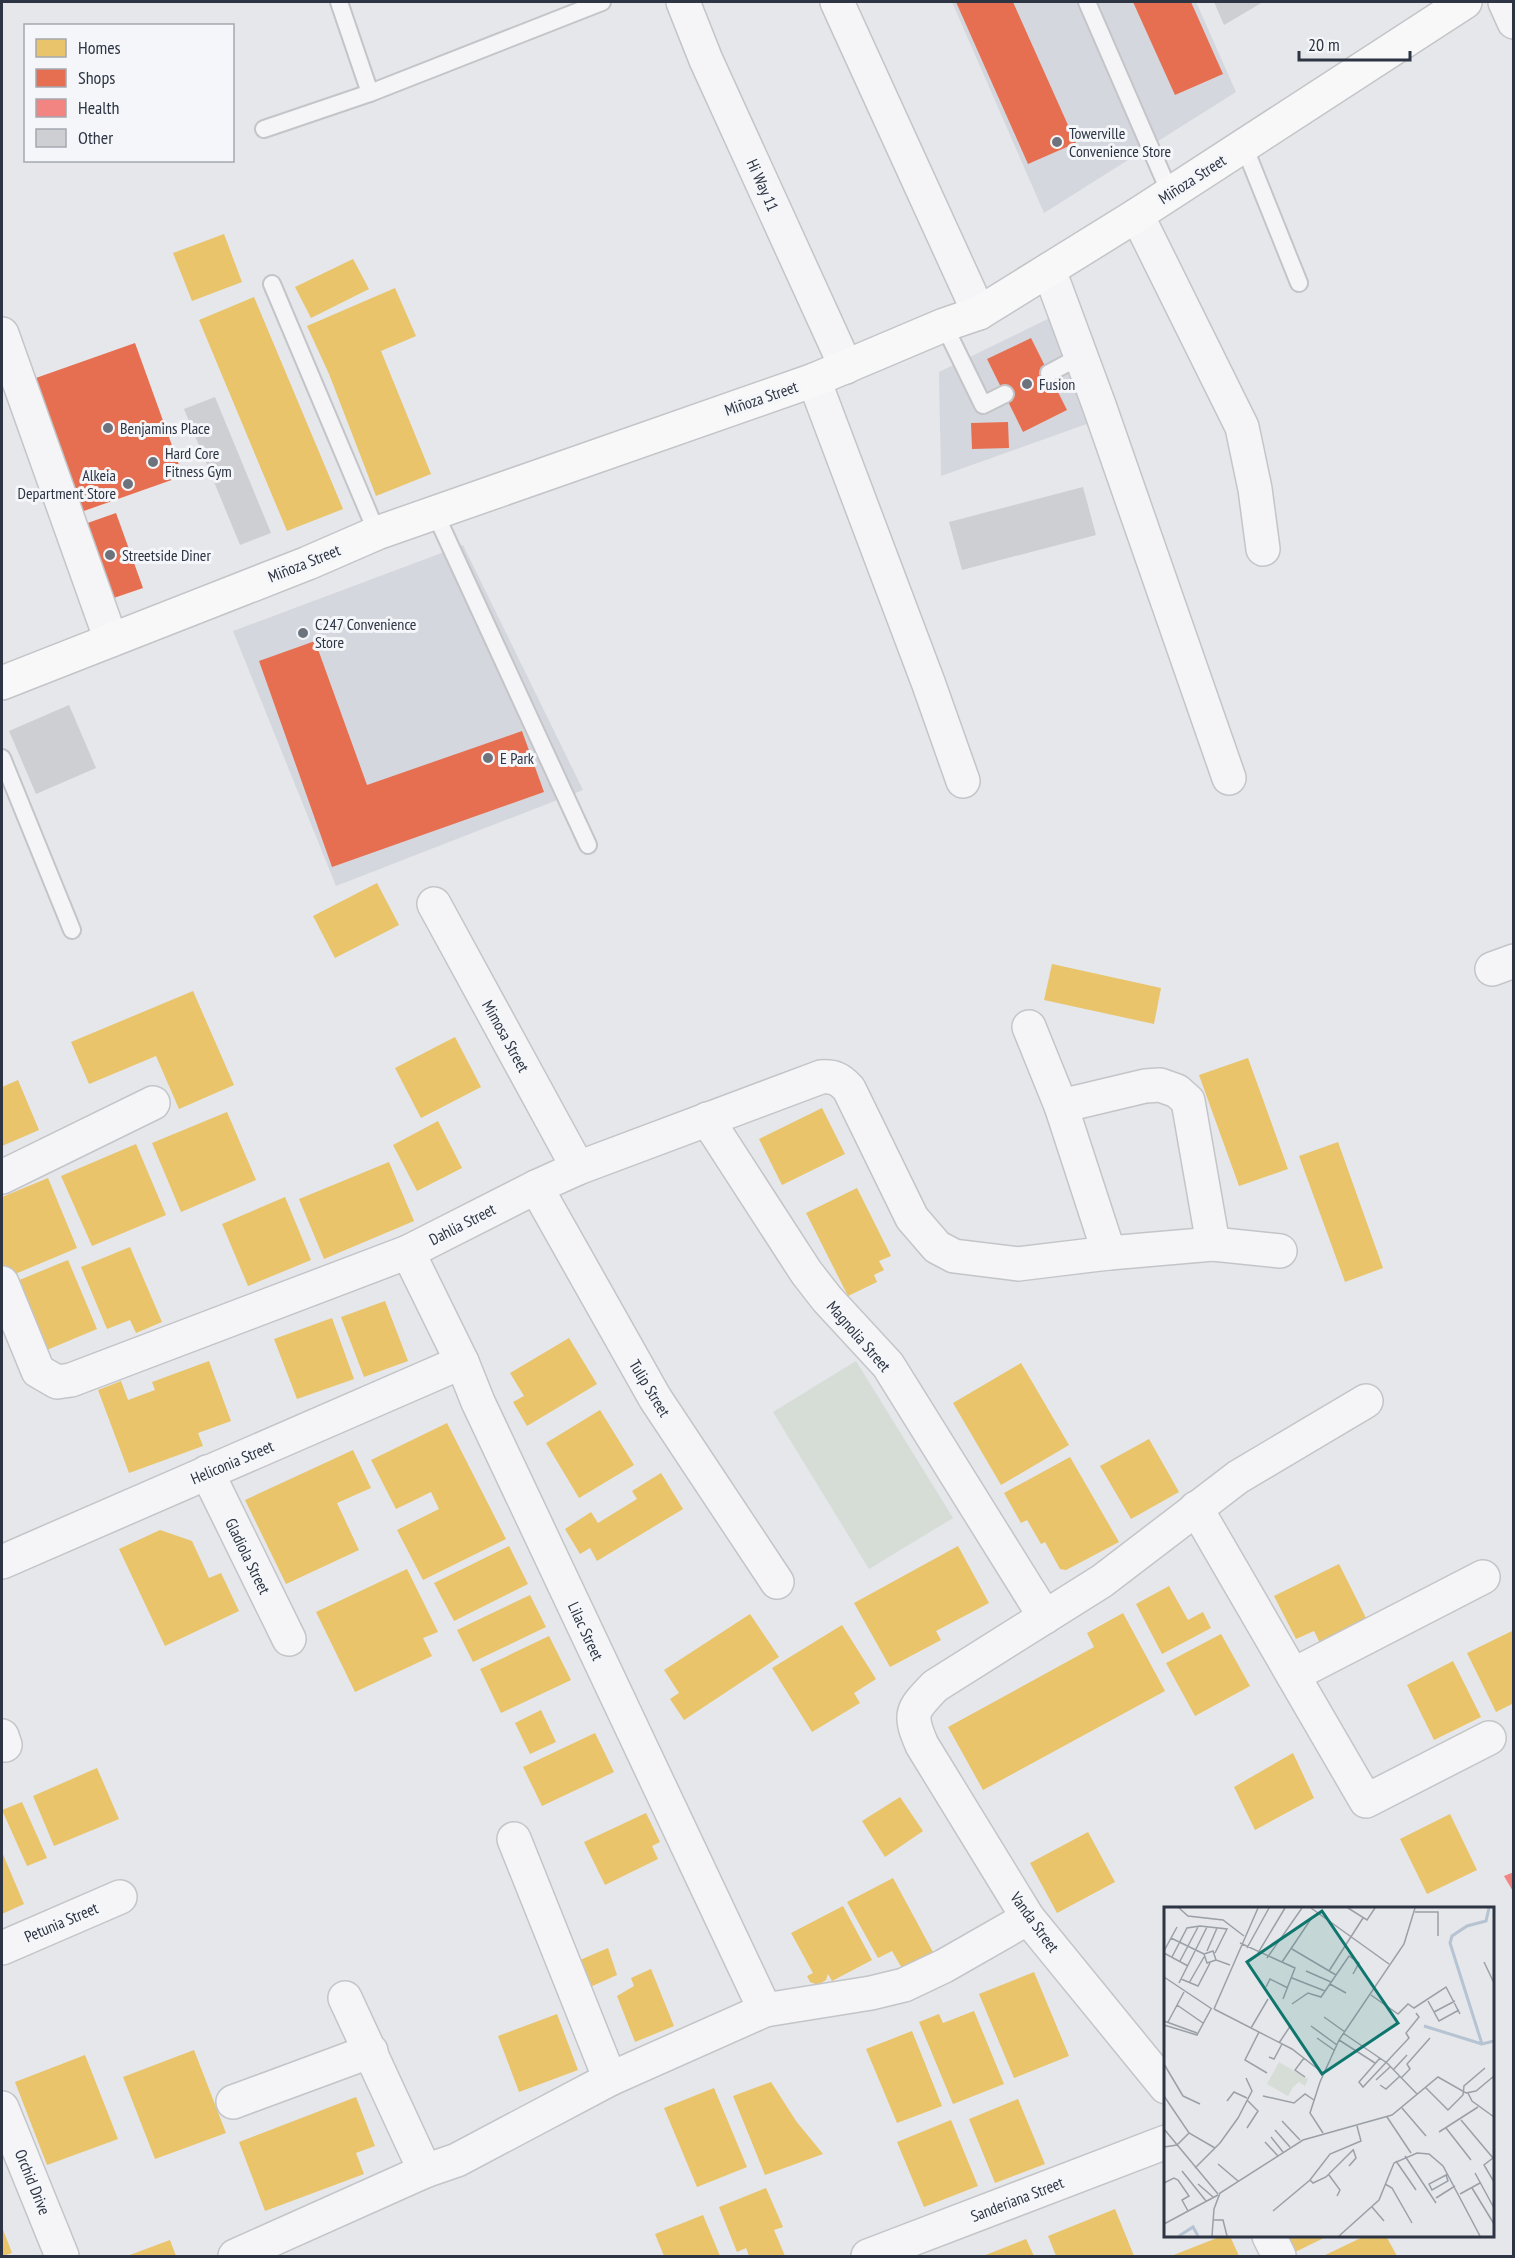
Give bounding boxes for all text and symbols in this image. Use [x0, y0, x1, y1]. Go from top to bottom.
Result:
legend [24, 24, 234, 162]
scale bar [1299, 24, 1410, 62]
text: 20 m [1308, 33, 1340, 56]
text: Homes [78, 36, 121, 59]
text: Shops [78, 66, 115, 89]
text: Health [78, 96, 119, 119]
place label: Towerville Convenience Store [1069, 123, 1171, 161]
text: Other [78, 126, 113, 149]
marker: Towerville Convenience Store [1050, 135, 1064, 149]
street label: Miñoza Street [1155, 150, 1230, 208]
street label: Hi Way 11 [743, 156, 783, 214]
place label: Fusion [1039, 374, 1075, 394]
street label: Miñoza Street [722, 376, 801, 420]
marker: Fusion [1020, 377, 1034, 391]
place label: Benjamins Place [120, 418, 210, 438]
marker: Benjamins Place [101, 421, 115, 435]
place label: Hard Core Fitness Gym [165, 443, 232, 481]
marker: Hard Core Fitness Gym [146, 455, 160, 469]
place label: Alkeia Department Store [18, 465, 116, 503]
marker: Alkeia Department Store [121, 477, 135, 491]
street label: Miñoza Street [265, 539, 344, 587]
place label: Streetside Diner [122, 545, 211, 565]
marker: Streetside Diner [103, 548, 117, 562]
place label: C247 Convenience Store [315, 614, 416, 652]
marker: C247 Convenience Store [296, 626, 310, 640]
place label: E Park [500, 748, 535, 768]
marker: E Park [481, 751, 495, 765]
street label: Mimosa Street [478, 996, 534, 1076]
street label: Dahlia Street [425, 1198, 499, 1249]
street label: Magnolia Street [823, 1296, 896, 1376]
street label: Tulip Street [625, 1356, 675, 1421]
street label: Heliconia Street [188, 1435, 277, 1488]
street label: Gladiola Street [221, 1515, 275, 1598]
street label: Lilac Street [564, 1599, 608, 1664]
street label: Vanda Street [1006, 1887, 1064, 1957]
street label: Petunia Street [21, 1897, 101, 1946]
inset map [1164, 1907, 1494, 2237]
street label: Orchid Drive [11, 2146, 55, 2218]
street label: Sanderiana Street [968, 2172, 1067, 2226]

